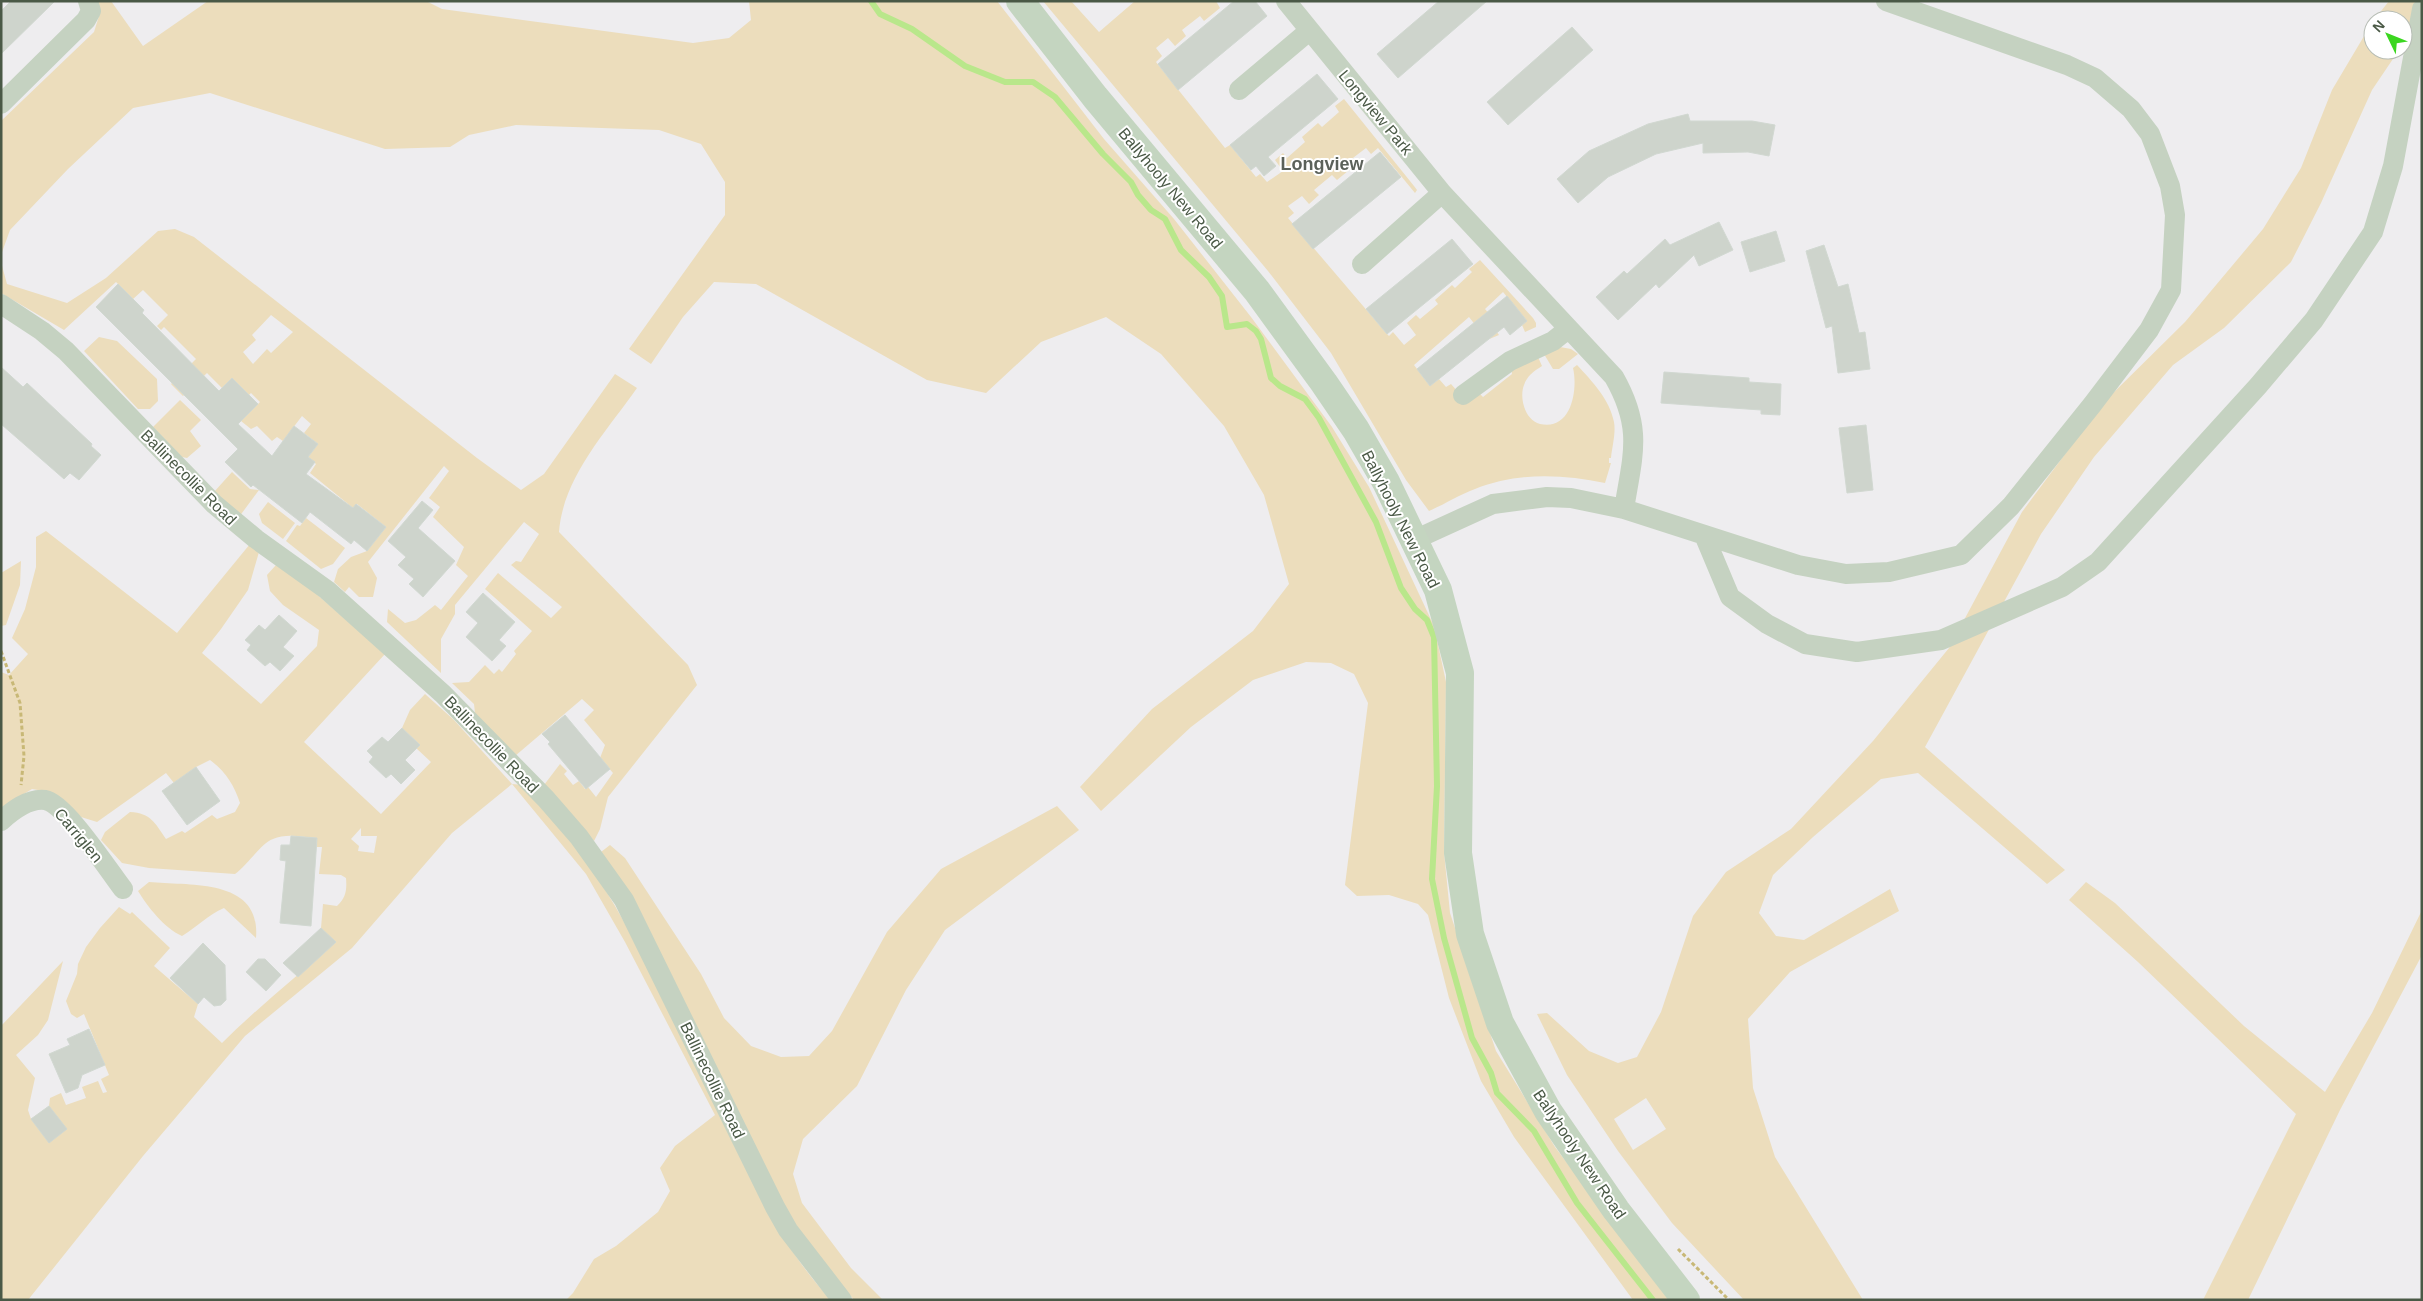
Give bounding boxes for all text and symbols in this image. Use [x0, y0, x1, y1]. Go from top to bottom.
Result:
north arrow [2363, 10, 2413, 60]
text: N [2369, 17, 2388, 35]
street label: Longview Park [1335, 67, 1416, 159]
street label: Ballyhooly New Road [1115, 125, 1226, 252]
district label: Longview [1280, 154, 1364, 174]
street label: Ballinecollie Road [138, 426, 240, 528]
street label: Ballyhooly New Road [1358, 448, 1443, 591]
street label: Ballinecollie Road [441, 693, 542, 796]
street label: Carriglen [51, 805, 106, 866]
street label: Ballinecollie Road [677, 1019, 748, 1141]
street label: Ballyhooly New Road [1530, 1086, 1629, 1222]

